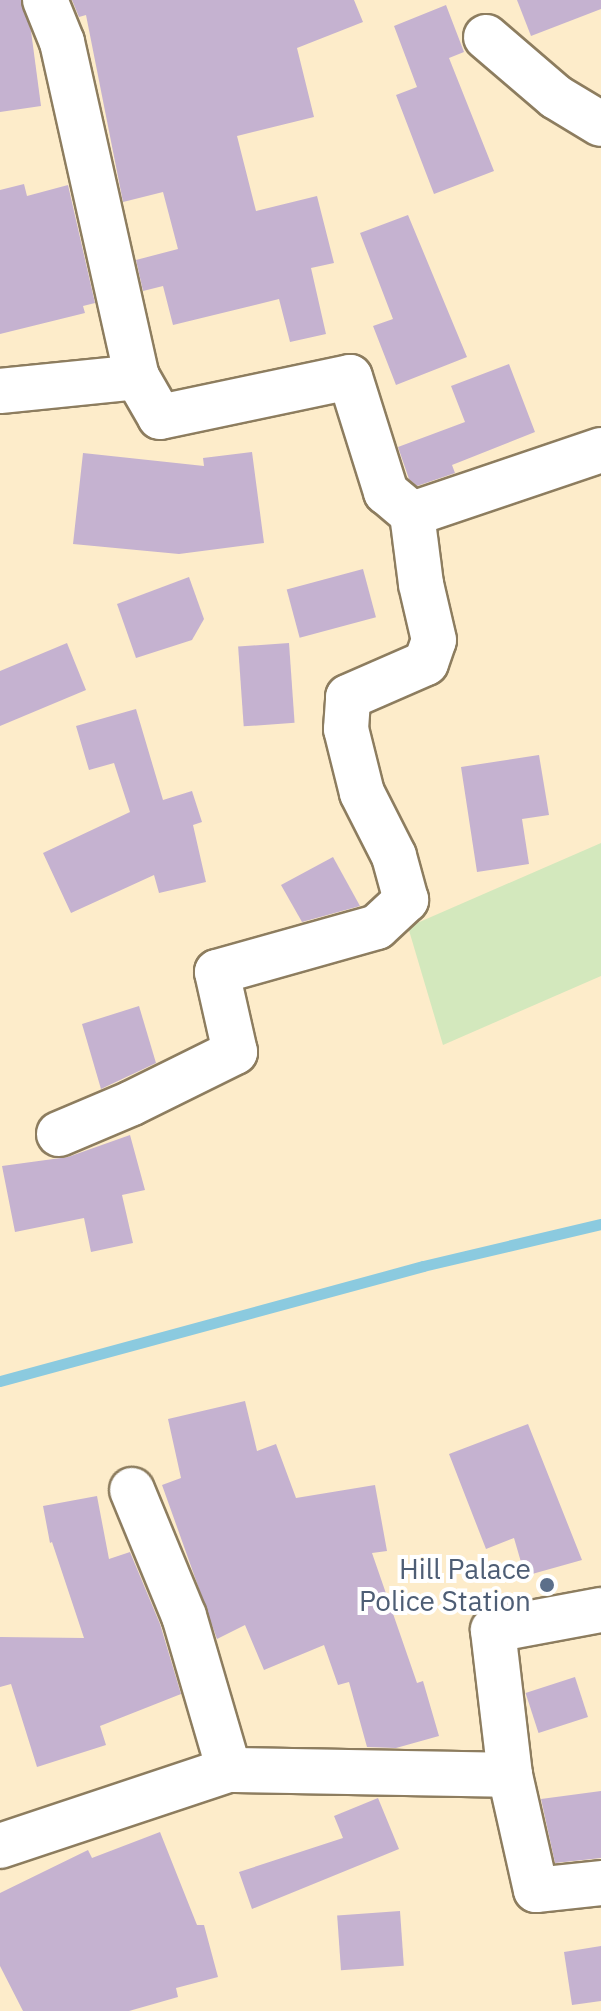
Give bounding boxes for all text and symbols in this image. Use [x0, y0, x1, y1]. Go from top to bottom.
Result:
place label: Hill Palace Police Station [359, 1552, 531, 1618]
marker: Hill Palace Police Station [538, 1576, 556, 1594]

